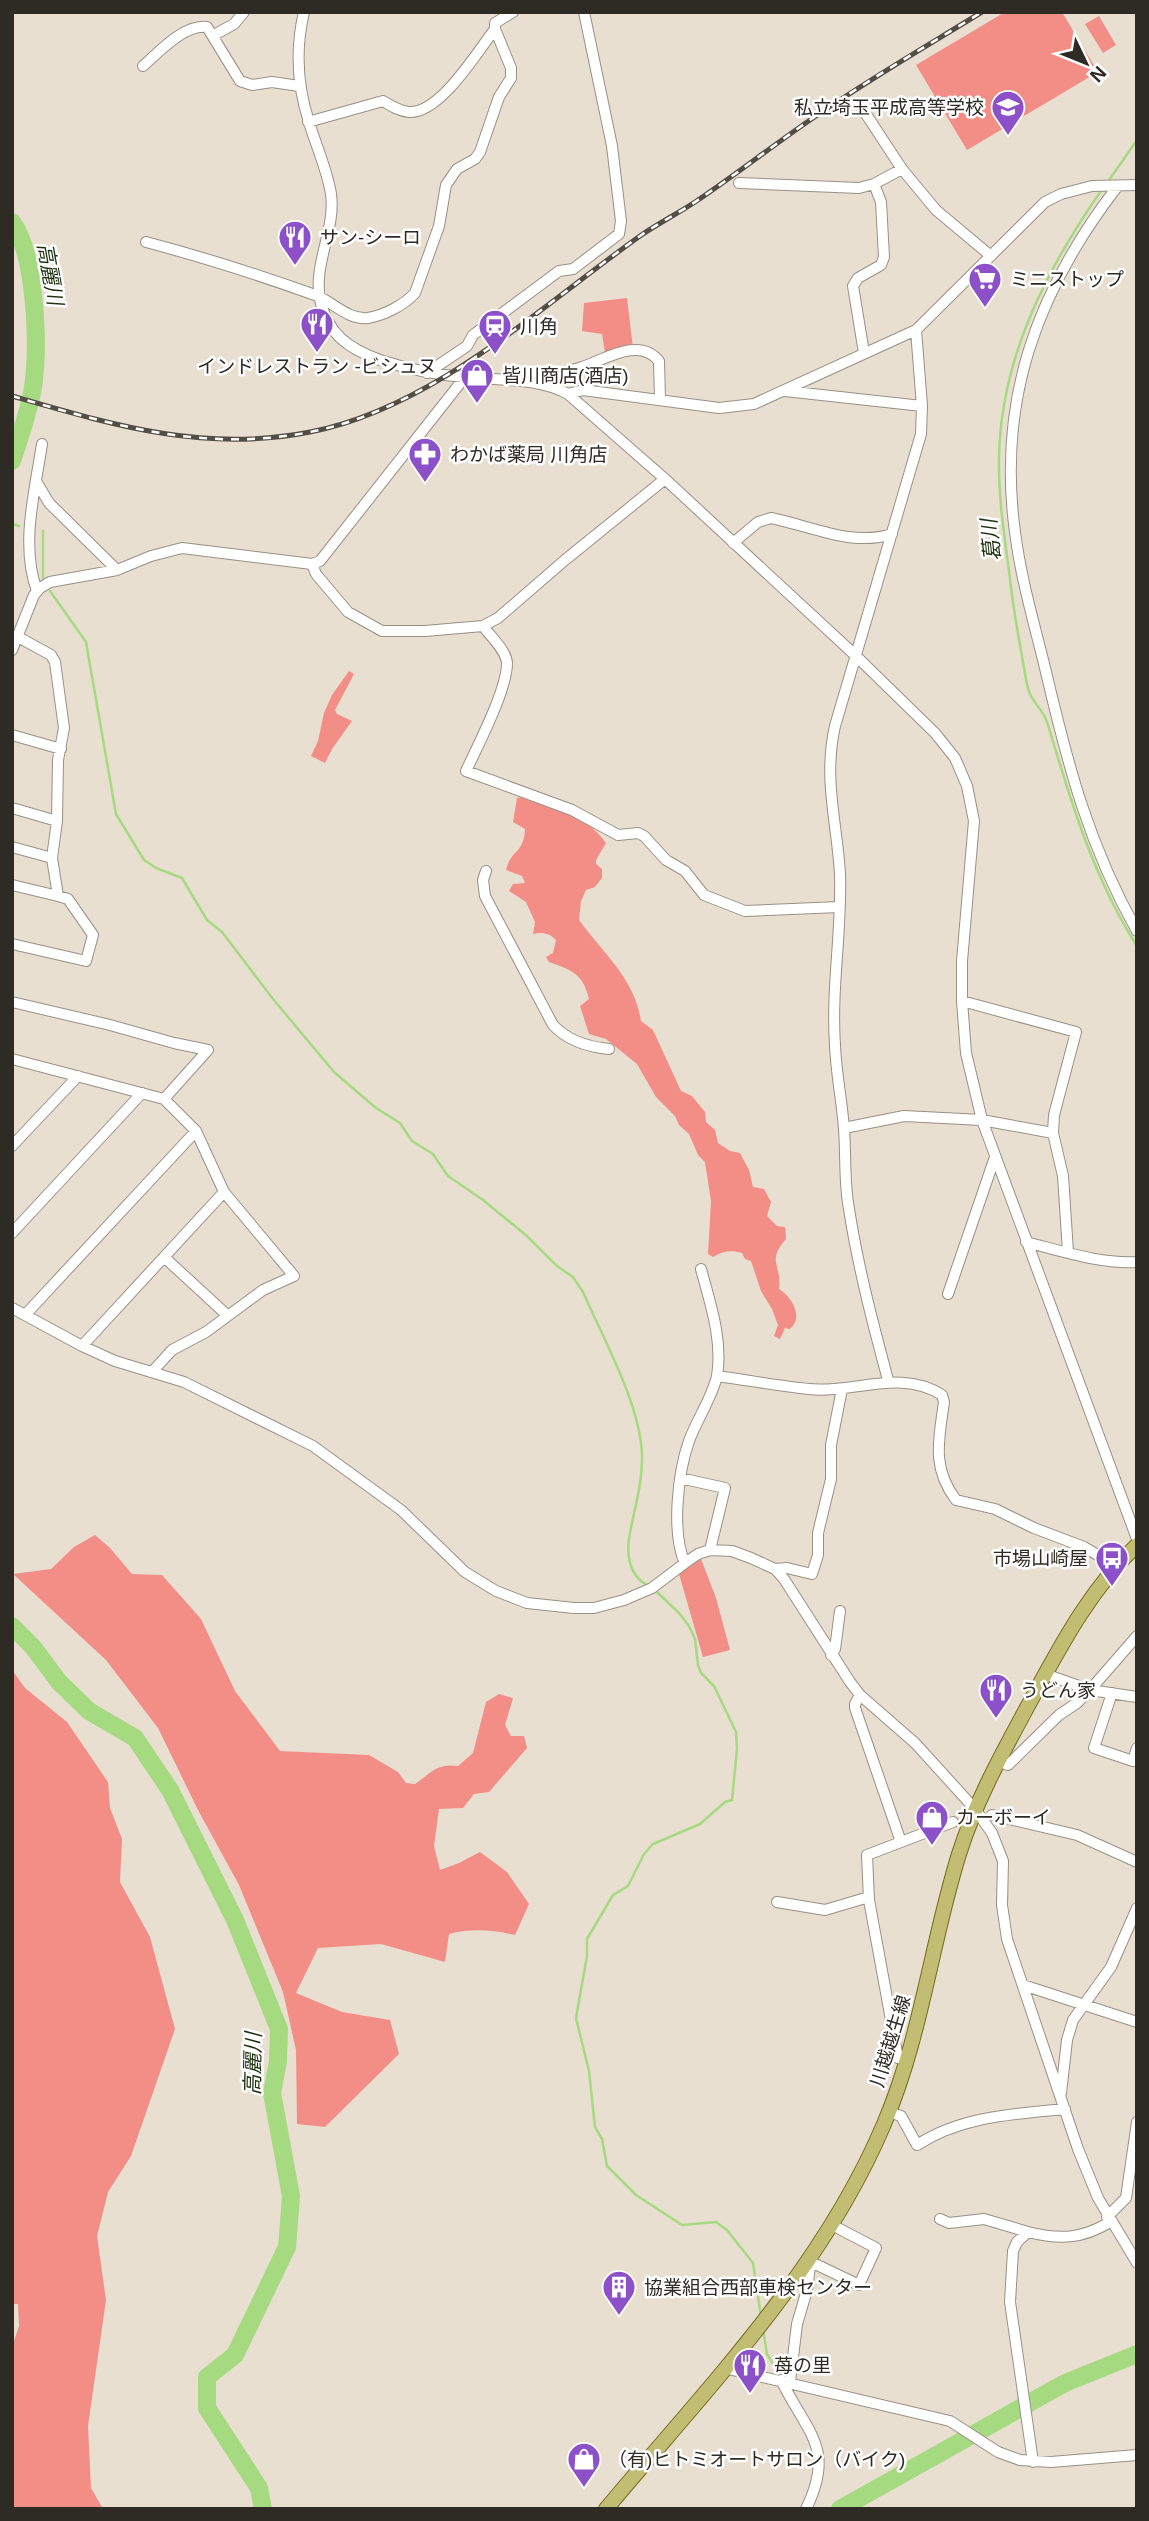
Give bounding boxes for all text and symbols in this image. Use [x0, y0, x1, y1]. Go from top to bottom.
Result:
north arrow [1051, 28, 1121, 98]
text: N [1086, 62, 1110, 86]
school or university icon: 私立埼玉平成高等学校 [989, 88, 1027, 137]
place label: 私立埼玉平成高等学校 [794, 97, 984, 118]
restaurant icon: サン-シーロ [276, 218, 314, 267]
place label: サン-シーロ [320, 227, 421, 248]
water label: 高麗川 [34, 241, 68, 309]
supermarket icon: ミニストップ [966, 260, 1004, 309]
place label: ミニストップ [1010, 269, 1124, 290]
restaurant icon: インドレストラン -ビシュヌ [298, 305, 336, 354]
station icon: 川角 [476, 307, 514, 356]
place label: 川角 [520, 316, 558, 337]
place label: インドレストラン -ビシュヌ [197, 356, 437, 377]
shop icon: 皆川商店(酒店) [458, 356, 496, 405]
place label: 皆川商店(酒店) [502, 365, 629, 386]
pharmacy icon: わかば薬局 川角店 [406, 435, 444, 484]
place label: わかば薬局 川角店 [450, 444, 607, 465]
water label: 葛川 [977, 516, 1004, 562]
bus stop icon: 市場山崎屋 [1093, 1539, 1131, 1588]
place label: 市場山崎屋 [993, 1548, 1088, 1569]
restaurant icon: うどん家 [977, 1671, 1015, 1720]
place label: うどん家 [1020, 1680, 1096, 1701]
shop icon: カーボーイ [913, 1798, 951, 1847]
place label: カーボーイ [956, 1807, 1051, 1828]
street label: 川越越生線 [867, 1993, 914, 2090]
water label: 高麗川 [240, 2030, 265, 2096]
building icon: 協業組合西部車検センター [600, 2268, 638, 2317]
place label: 協業組合西部車検センター [644, 2277, 872, 2298]
restaurant icon: 苺の里 [731, 2346, 769, 2395]
place label: 苺の里 [774, 2355, 831, 2376]
shop icon: （有)ヒトミオートサロン（バイク) [565, 2440, 603, 2489]
place label: （有)ヒトミオートサロン（バイク) [608, 2449, 905, 2470]

